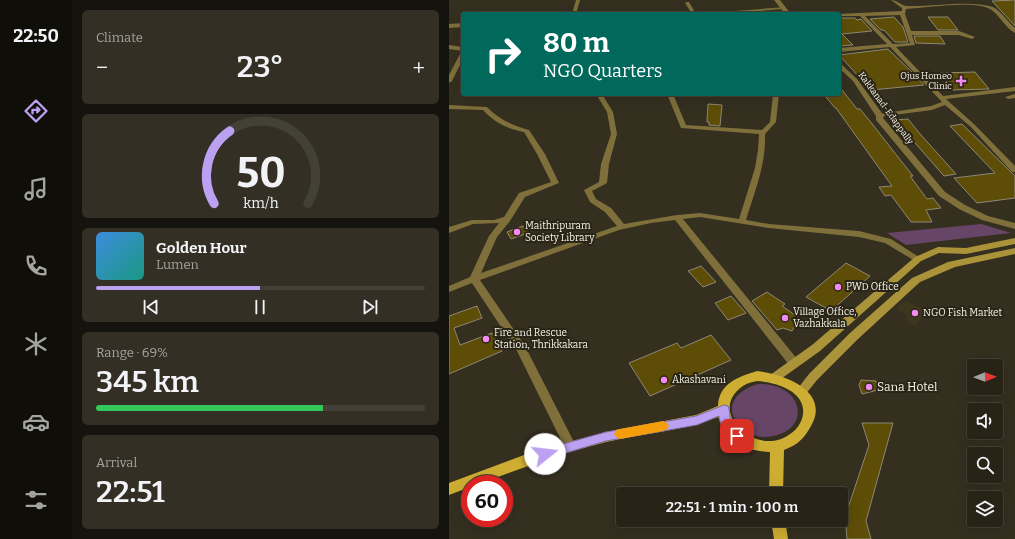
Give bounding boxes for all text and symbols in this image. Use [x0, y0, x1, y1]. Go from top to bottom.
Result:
text: 22:50 [13, 25, 59, 47]
text: 80 m [543, 26, 609, 59]
icon: right [477, 28, 529, 80]
text: Climate [96, 30, 143, 45]
text: 23° [237, 49, 284, 85]
text: − [96, 54, 108, 81]
text: + [412, 54, 425, 81]
text: NGO Quarters [543, 60, 662, 82]
street label: Kakkanad-Edappally [856, 70, 916, 146]
place label: Ojus Homeo Clinic [900, 71, 952, 91]
marker: Ojus Homeo Clinic [955, 75, 967, 87]
icon: directions [22, 97, 50, 125]
text: 50 [236, 148, 285, 198]
icon: music [22, 175, 50, 203]
text: km/h [243, 194, 278, 211]
place label: Maithripuram Society Library [525, 220, 595, 244]
marker: Maithripuram Society Library [512, 227, 522, 237]
text: Golden Hour [156, 239, 247, 257]
icon: phone [22, 252, 50, 280]
text: Lumen [156, 257, 199, 272]
place label: PWD Office [846, 281, 899, 293]
marker: PWD Office [833, 282, 843, 292]
icon: previous [140, 296, 162, 318]
icon: pause [249, 296, 271, 318]
icon: next [359, 296, 381, 318]
place label: Village Office, Vazhakkala [793, 306, 857, 330]
place label: NGO Fish Market [923, 307, 1002, 319]
marker: NGO Fish Market [910, 308, 920, 318]
marker: Village Office, Vazhakkala [780, 313, 790, 323]
place label: Fire and Rescue Station, Thrikkakara [494, 327, 588, 351]
icon: climate [22, 330, 50, 358]
marker: Fire and Rescue Station, Thrikkakara [481, 334, 491, 344]
text: Range · 69% [96, 345, 168, 360]
north arrow [967, 359, 1003, 395]
map controls [967, 359, 1003, 527]
text: 345 km [96, 364, 199, 400]
place label: Akashavani [672, 374, 726, 386]
marker: Akashavani [659, 375, 669, 385]
place label: Sana Hotel [877, 380, 938, 394]
marker: Sana Hotel [864, 382, 874, 392]
button: sound [967, 403, 1003, 439]
icon: car [22, 408, 50, 436]
pin [720, 419, 754, 453]
icon: arrive [726, 425, 748, 447]
position arrow [524, 433, 566, 475]
button: search [967, 447, 1003, 483]
text: Arrival [96, 455, 137, 470]
text: 22:51 [96, 474, 165, 510]
speed limit sign: 60 [461, 475, 513, 527]
icon: filters [22, 486, 50, 514]
button: layers [967, 491, 1003, 527]
text: 22:51 · 1 min · 100 m [666, 498, 798, 516]

